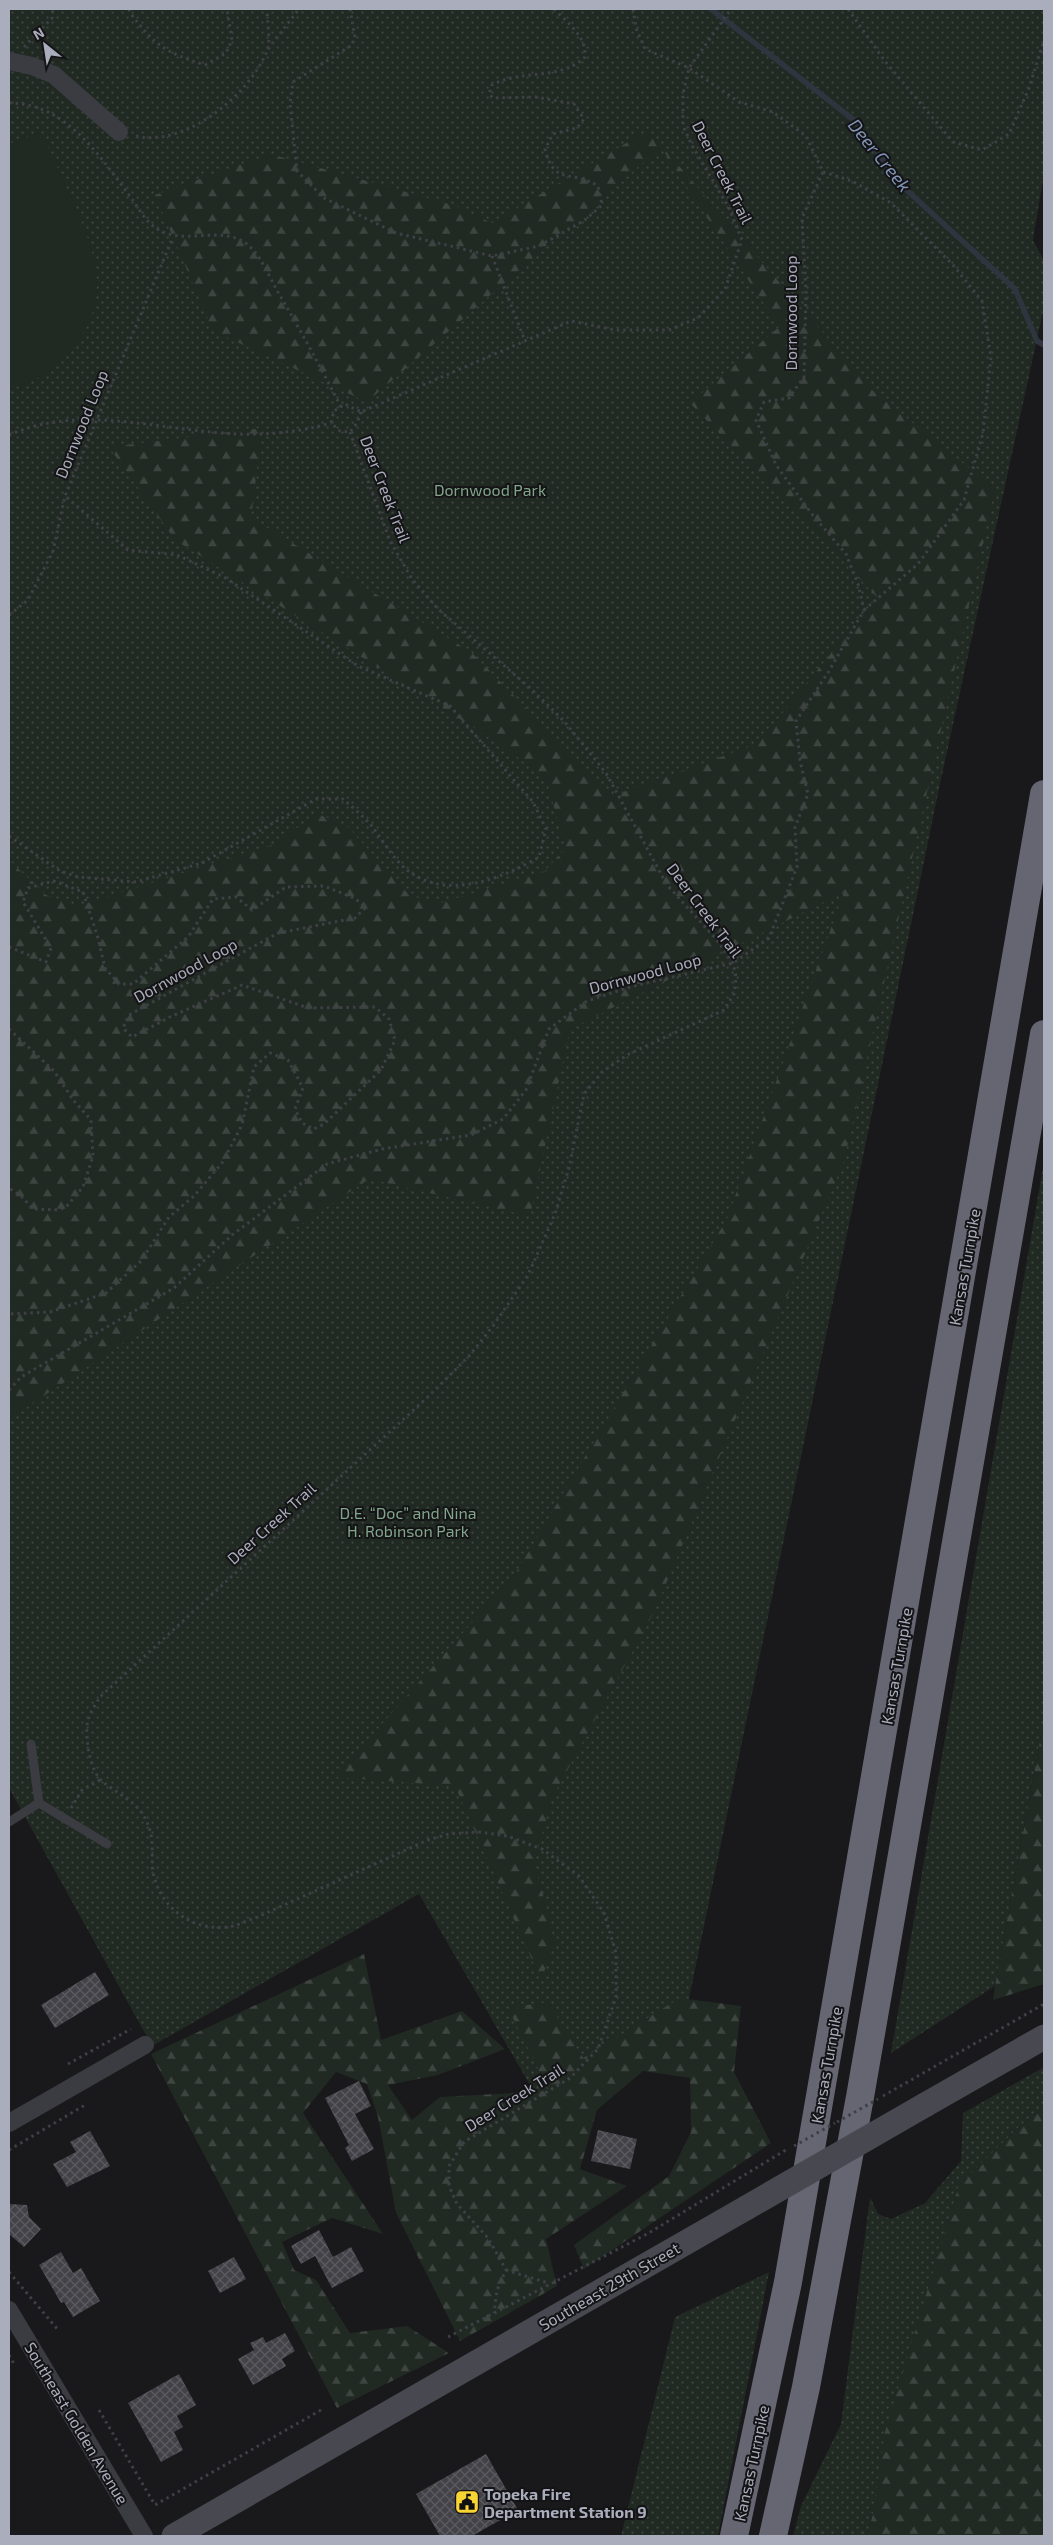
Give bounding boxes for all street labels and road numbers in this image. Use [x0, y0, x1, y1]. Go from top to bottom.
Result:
street label: Deer Creek Trail [689, 117, 757, 227]
street label: Dornwood Loop [781, 255, 800, 371]
street label: Dornwood Loop [51, 367, 111, 481]
street label: Deer Creek Trail [357, 433, 415, 545]
street label: Deer Creek Trail [663, 859, 747, 961]
street label: Dornwood Loop [130, 934, 240, 1006]
street label: Dornwood Loop [587, 949, 703, 997]
street label: Kansas Turnpike [944, 1207, 984, 1327]
street label: Deer Creek Trail [223, 1478, 319, 1568]
street label: Kansas Turnpike [876, 1606, 916, 1726]
street label: Kansas Turnpike [806, 2005, 846, 2125]
street label: Deer Creek Trail [461, 2059, 567, 2135]
street label: Southeast 29th Street [535, 2238, 683, 2334]
street label: Southeast Golden Avenue [21, 2339, 133, 2507]
street label: Kansas Turnpike [729, 2403, 773, 2523]

